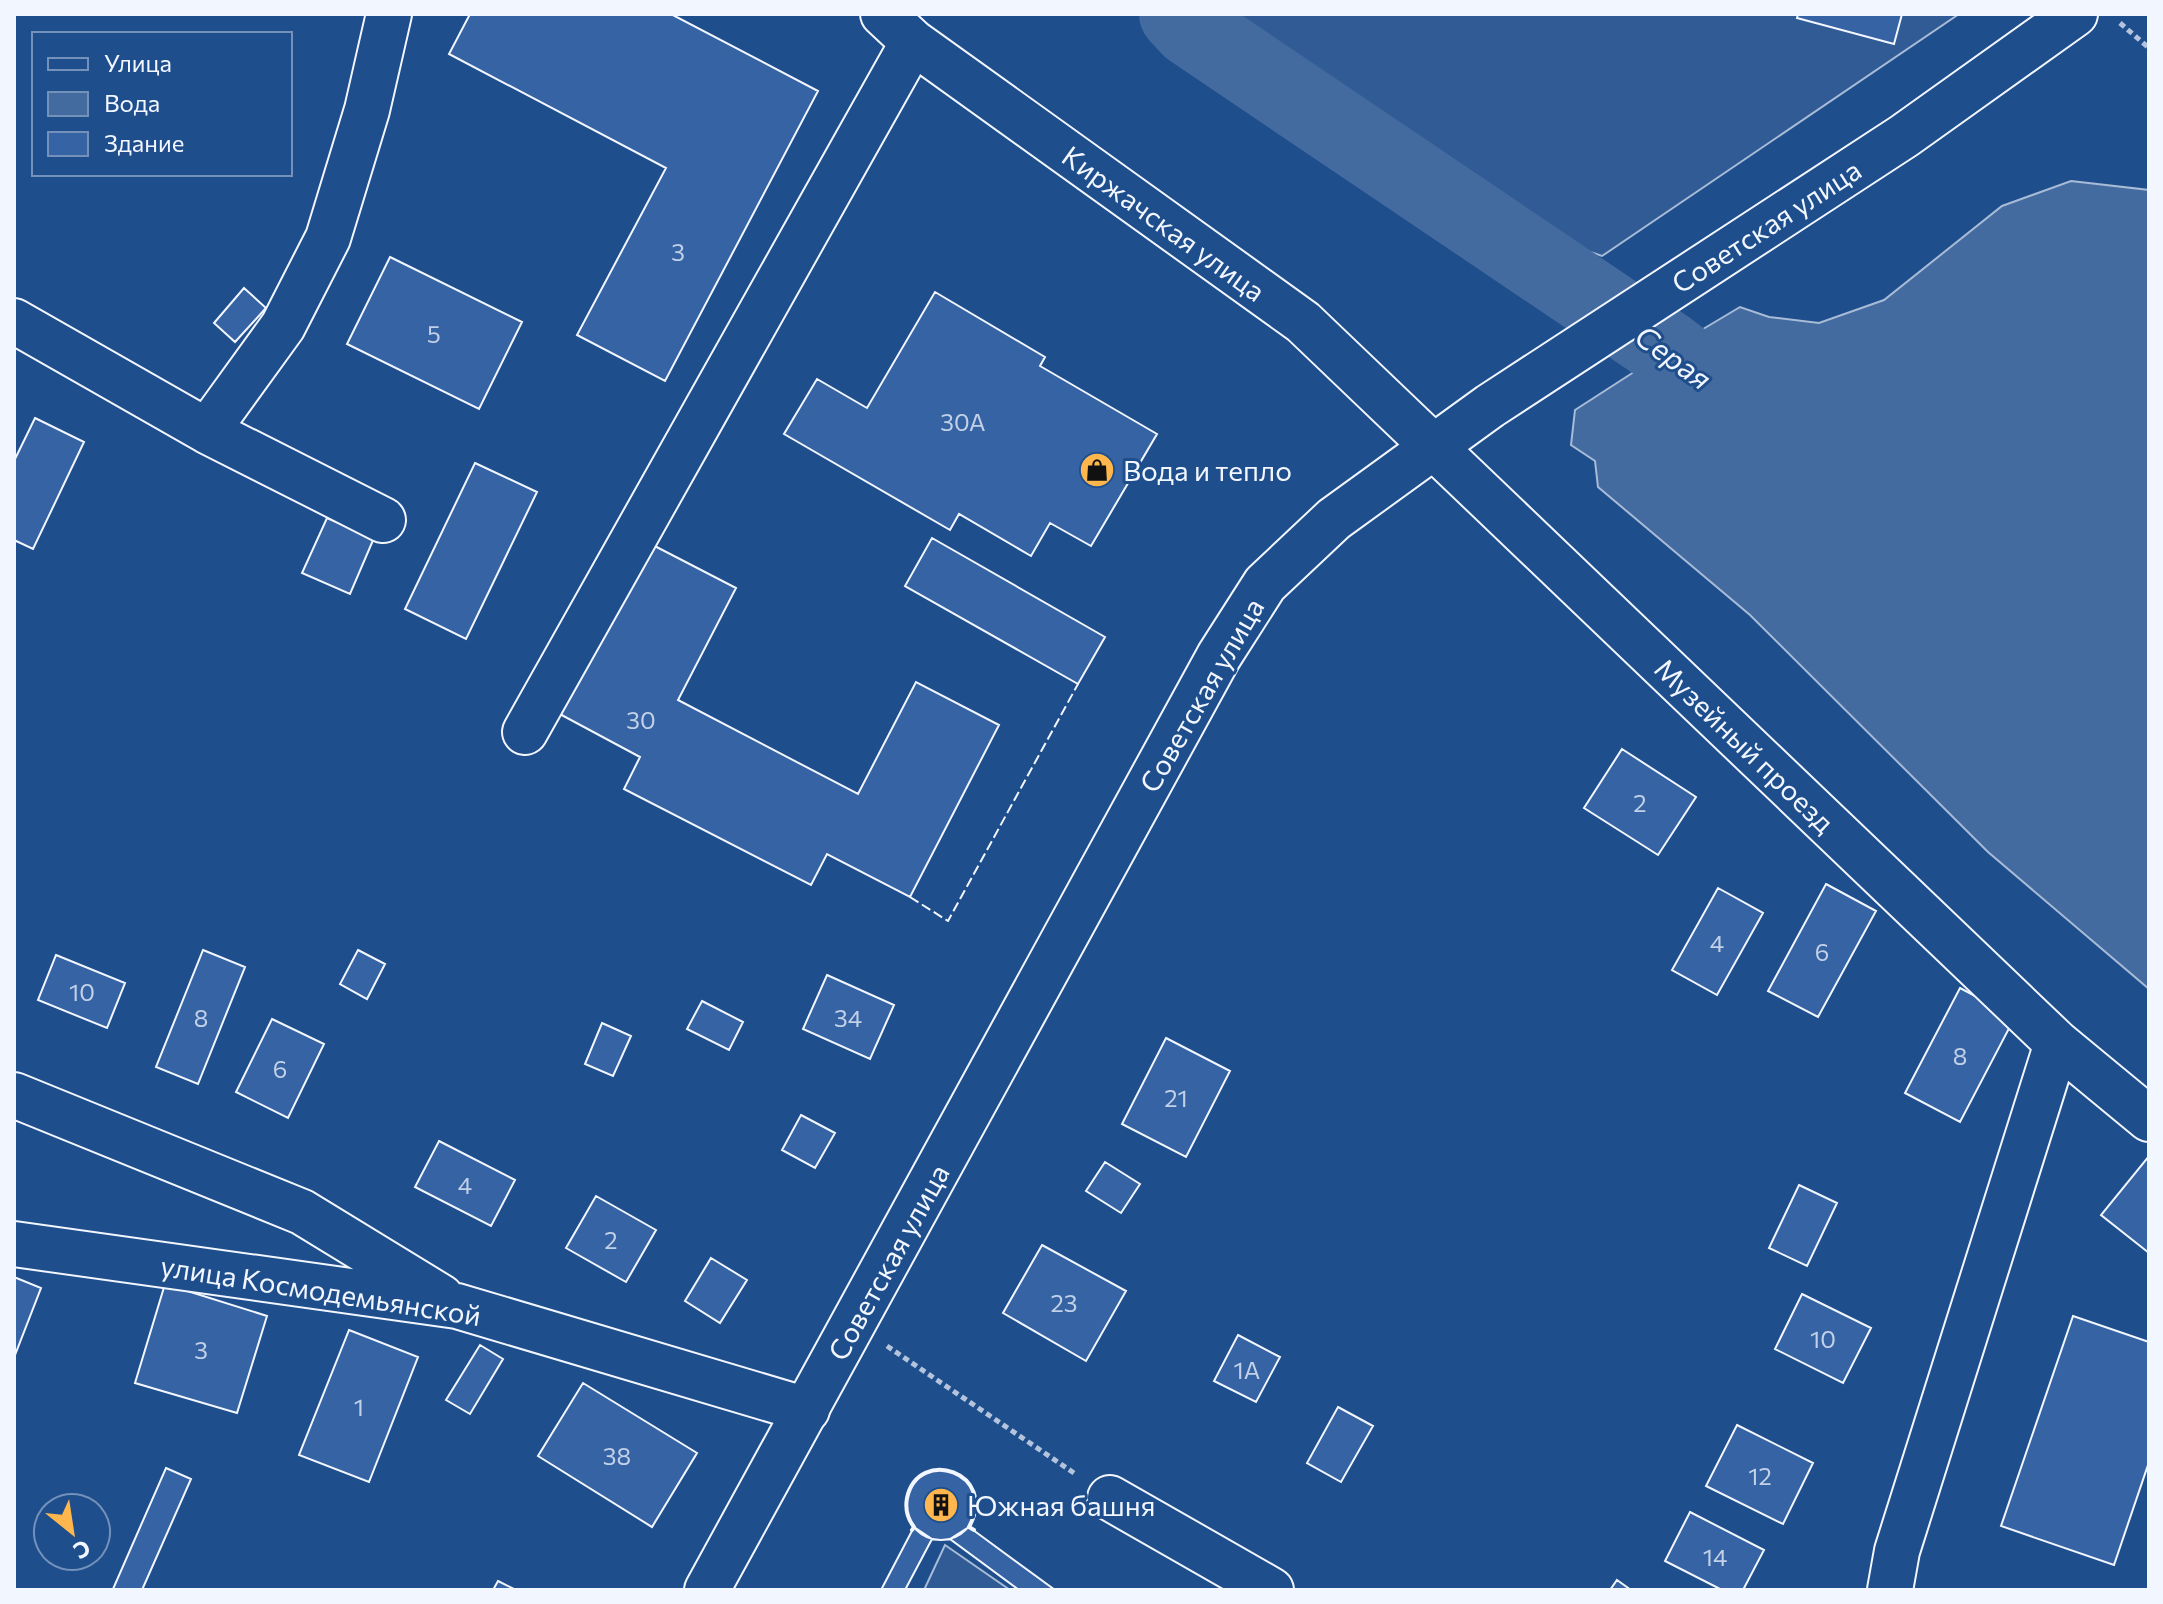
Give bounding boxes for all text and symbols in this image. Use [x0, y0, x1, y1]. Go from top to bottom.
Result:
legend [32, 32, 292, 176]
text: Улица [104, 48, 172, 77]
text: Вода [104, 88, 160, 117]
text: Здание [104, 128, 184, 157]
street label: Киржачская улица [1056, 138, 1272, 308]
street label: Советская улица [1665, 152, 1867, 300]
house number: 3 [671, 237, 685, 266]
water label: Серая [1629, 316, 1719, 396]
house number: 5 [427, 319, 441, 348]
house number: 30А [940, 407, 986, 436]
shop icon: Вода и тепло [1078, 451, 1116, 489]
place label: Вода и тепло [1123, 453, 1292, 487]
street label: Советская улица [1132, 592, 1270, 798]
street label: Музейный проезд [1648, 651, 1842, 839]
house number: 30 [626, 705, 656, 734]
house number: 2 [1633, 788, 1647, 817]
house number: 4 [1710, 928, 1724, 957]
house number: 6 [1815, 937, 1829, 966]
house number: 10 [69, 977, 95, 1006]
house number: 8 [194, 1003, 208, 1032]
house number: 34 [834, 1003, 862, 1032]
house number: 8 [1953, 1041, 1967, 1070]
house number: 6 [273, 1054, 287, 1083]
house number: 21 [1164, 1083, 1188, 1112]
street label: Советская улица [820, 1158, 956, 1366]
house number: 4 [458, 1170, 472, 1199]
house number: 2 [604, 1225, 618, 1254]
street label: улица Космодемьянской [158, 1248, 484, 1332]
house number: 23 [1050, 1288, 1078, 1317]
house number: 10 [1810, 1324, 1836, 1353]
house number: 3 [194, 1335, 208, 1364]
house number: 1А [1234, 1355, 1260, 1384]
house number: 1 [354, 1392, 364, 1421]
house number: 38 [603, 1441, 631, 1470]
house number: 12 [1748, 1461, 1772, 1490]
building icon: Южная башня [922, 1486, 960, 1524]
place label: Южная башня [967, 1488, 1156, 1522]
north arrow [32, 1492, 112, 1572]
text: С [69, 1534, 96, 1565]
house number: 14 [1703, 1542, 1727, 1571]

